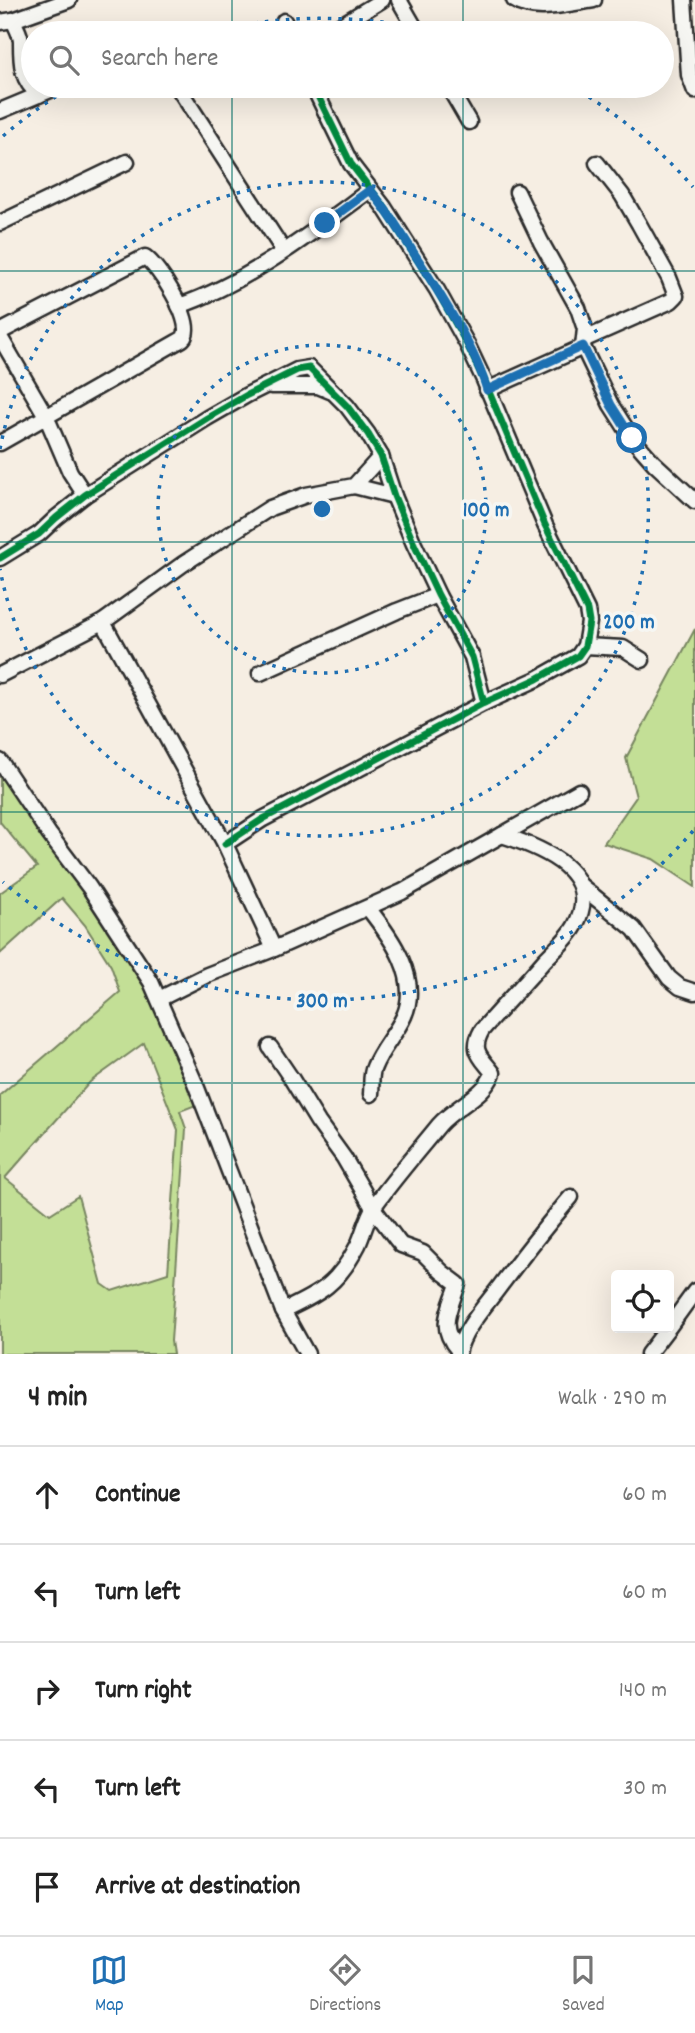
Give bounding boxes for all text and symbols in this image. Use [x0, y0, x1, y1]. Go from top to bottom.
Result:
search box [21, 21, 674, 98]
icon: search [45, 41, 83, 79]
text: Search here [101, 41, 219, 78]
route end [309, 207, 340, 238]
route start [616, 422, 647, 453]
centre of rings [310, 497, 334, 521]
text: 100 m [463, 497, 509, 527]
text: 200 m [603, 609, 655, 639]
text: 300 m [296, 988, 348, 1018]
map controls [611, 1270, 674, 1333]
button: locate [611, 1270, 674, 1333]
text: 4 min [28, 1378, 87, 1421]
text: Walk · 290 m [558, 1383, 667, 1416]
icon: ahead [28, 1476, 66, 1514]
text: Continue [95, 1477, 180, 1514]
text: 60 m [622, 1479, 667, 1512]
icon: left [28, 1574, 66, 1612]
text: Turn left [95, 1575, 181, 1612]
text: 60 m [622, 1577, 667, 1610]
icon: right [28, 1672, 66, 1710]
text: Turn right [95, 1673, 192, 1710]
text: 140 m [619, 1675, 667, 1708]
icon: left [28, 1770, 66, 1808]
text: Turn left [95, 1771, 181, 1808]
text: 30 m [623, 1773, 667, 1806]
icon: arrive [28, 1868, 66, 1906]
text: Arrive at destination [95, 1869, 300, 1906]
tab: Map [90, 1951, 128, 2020]
tab: Directions [309, 1951, 381, 2020]
tab: Saved [562, 1951, 605, 2020]

